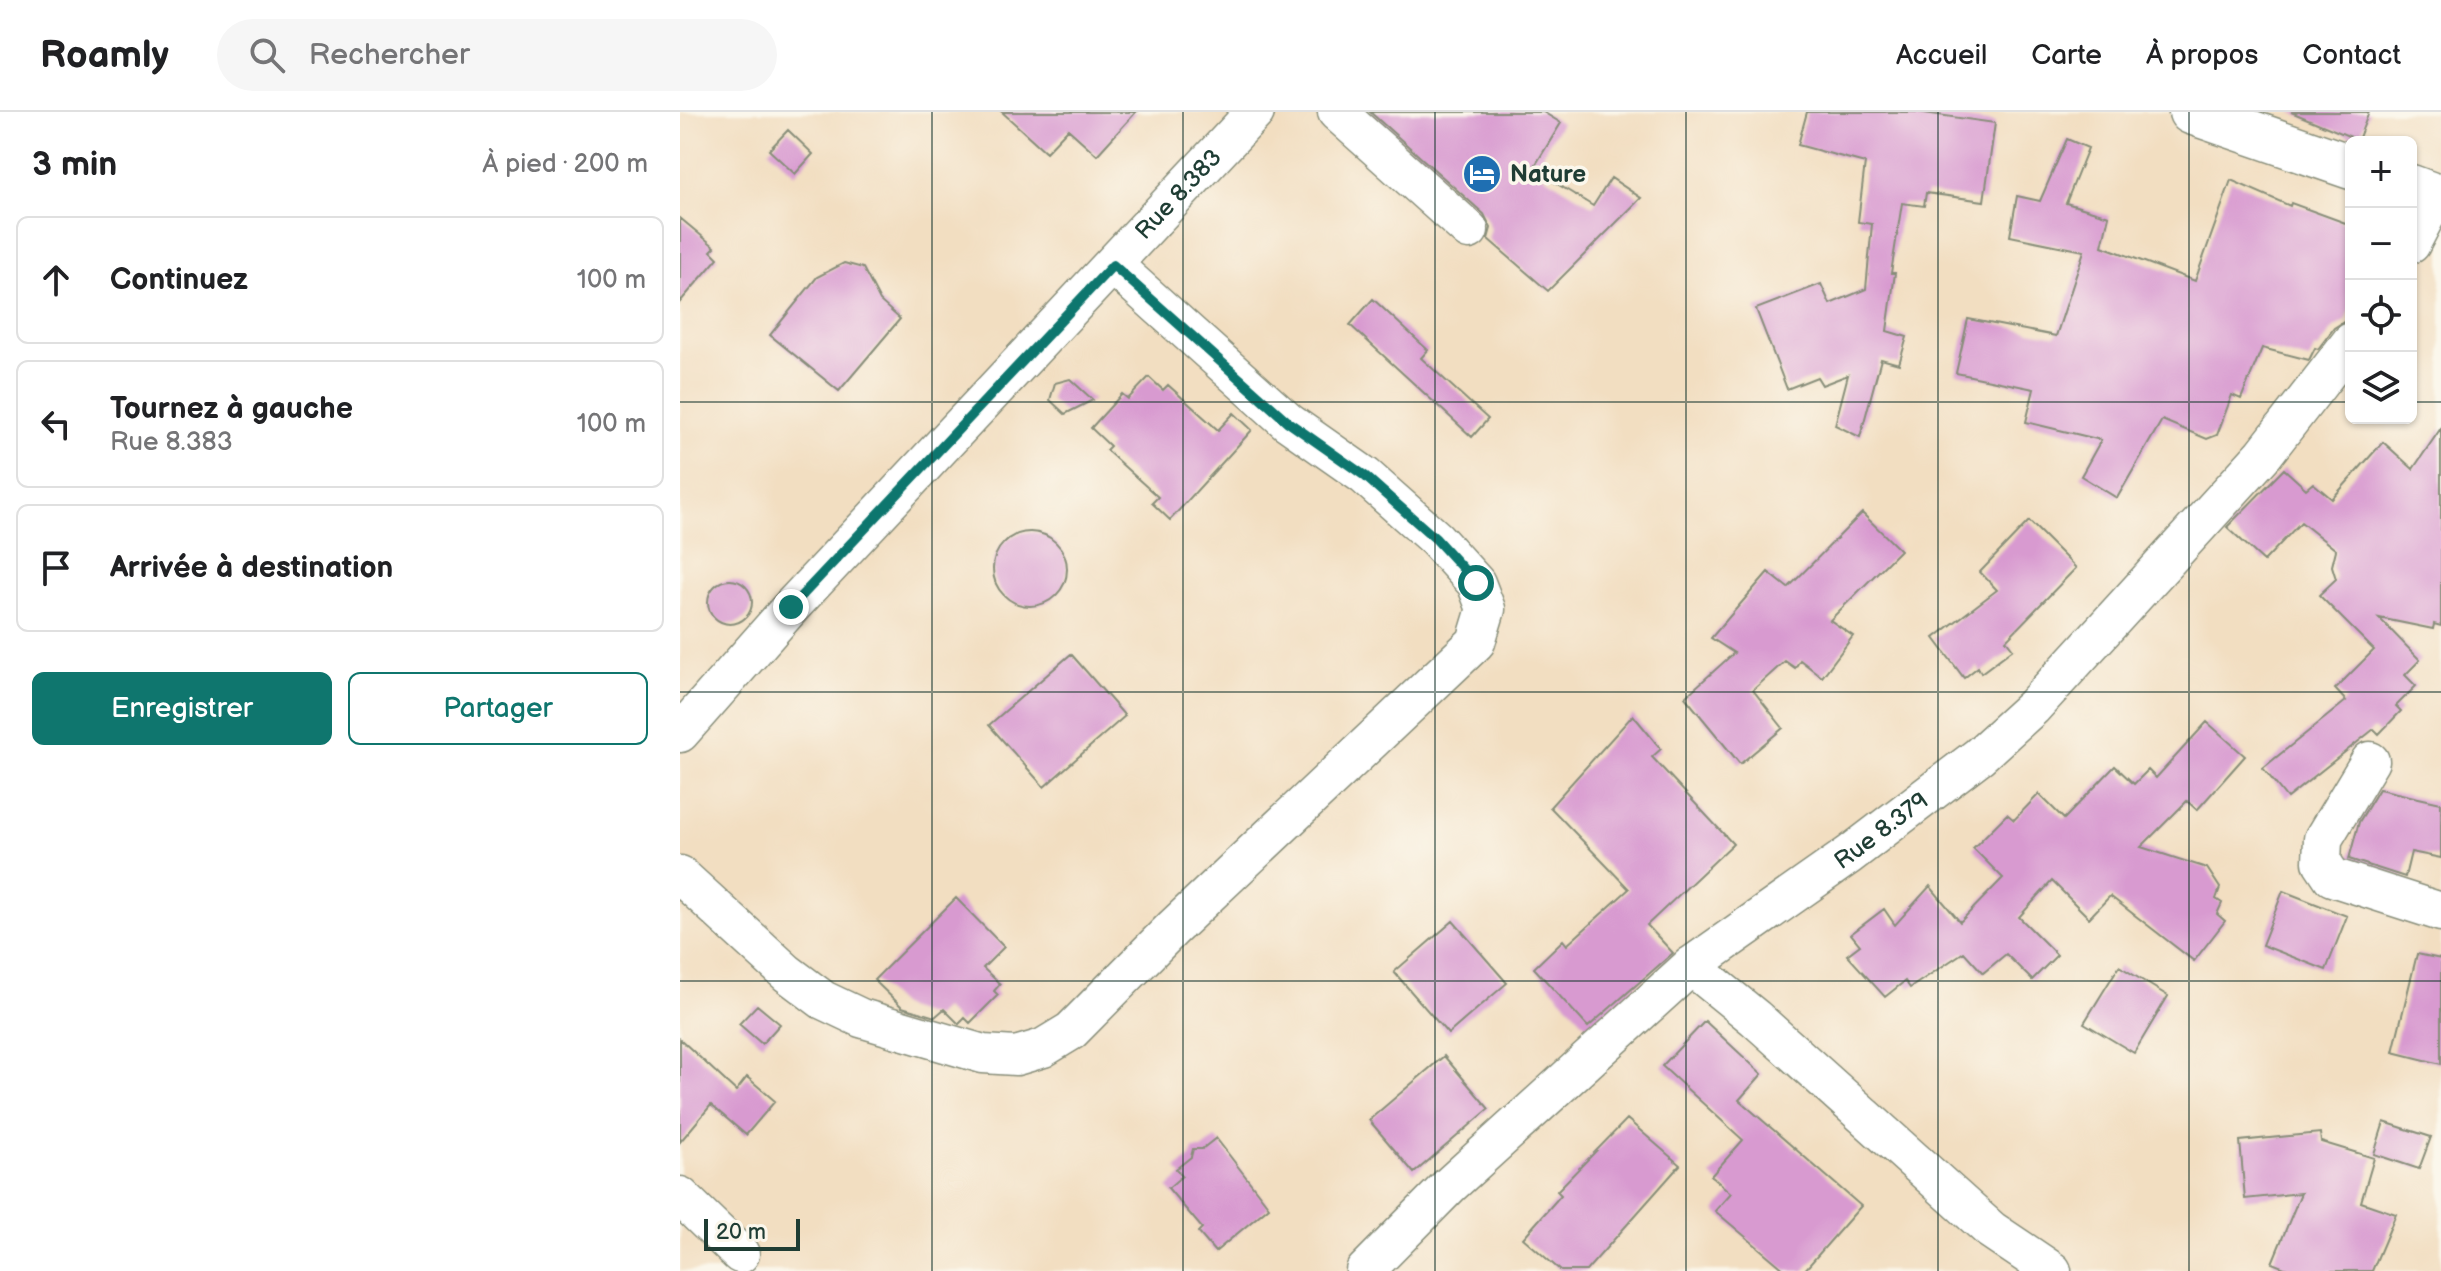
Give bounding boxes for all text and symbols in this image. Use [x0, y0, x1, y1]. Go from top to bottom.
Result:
search box [217, 19, 777, 91]
text: Roamly [40, 33, 169, 78]
icon: search [245, 33, 289, 77]
text: Rechercher [309, 37, 470, 73]
text: Accueil [1896, 39, 1987, 72]
text: Carte [2031, 39, 2102, 72]
text: À propos [2146, 39, 2258, 72]
text: Contact [2302, 39, 2401, 72]
map controls [2345, 136, 2417, 424]
button: + [2345, 136, 2417, 208]
street label: Rue 8.383 [1129, 143, 1227, 245]
text: 3 min [32, 144, 117, 185]
text: À pied · 200 m [482, 149, 648, 180]
hotel icon: Nature [1461, 153, 1503, 195]
place label: Nature [1510, 160, 1586, 189]
button: − [2345, 208, 2417, 280]
icon: ahead [34, 258, 78, 302]
text: Continuez [110, 262, 248, 298]
text: 100 m [577, 265, 646, 296]
button: locate [2345, 280, 2417, 352]
button: layers [2345, 352, 2417, 424]
text: Tournez à gauche [110, 391, 353, 427]
icon: left [34, 402, 78, 446]
text: 100 m [577, 409, 646, 440]
text: Rue 8.383 [110, 427, 233, 458]
icon: arrive [34, 546, 78, 590]
text: Arrivée à destination [110, 550, 393, 586]
route start [1458, 565, 1494, 601]
route end [773, 589, 809, 625]
button: Enregistrer [32, 672, 332, 745]
button: Partager [348, 672, 648, 745]
street label: Rue 8.379 [1829, 786, 1934, 875]
scale bar [704, 1215, 800, 1251]
text: 20 m [716, 1219, 766, 1246]

